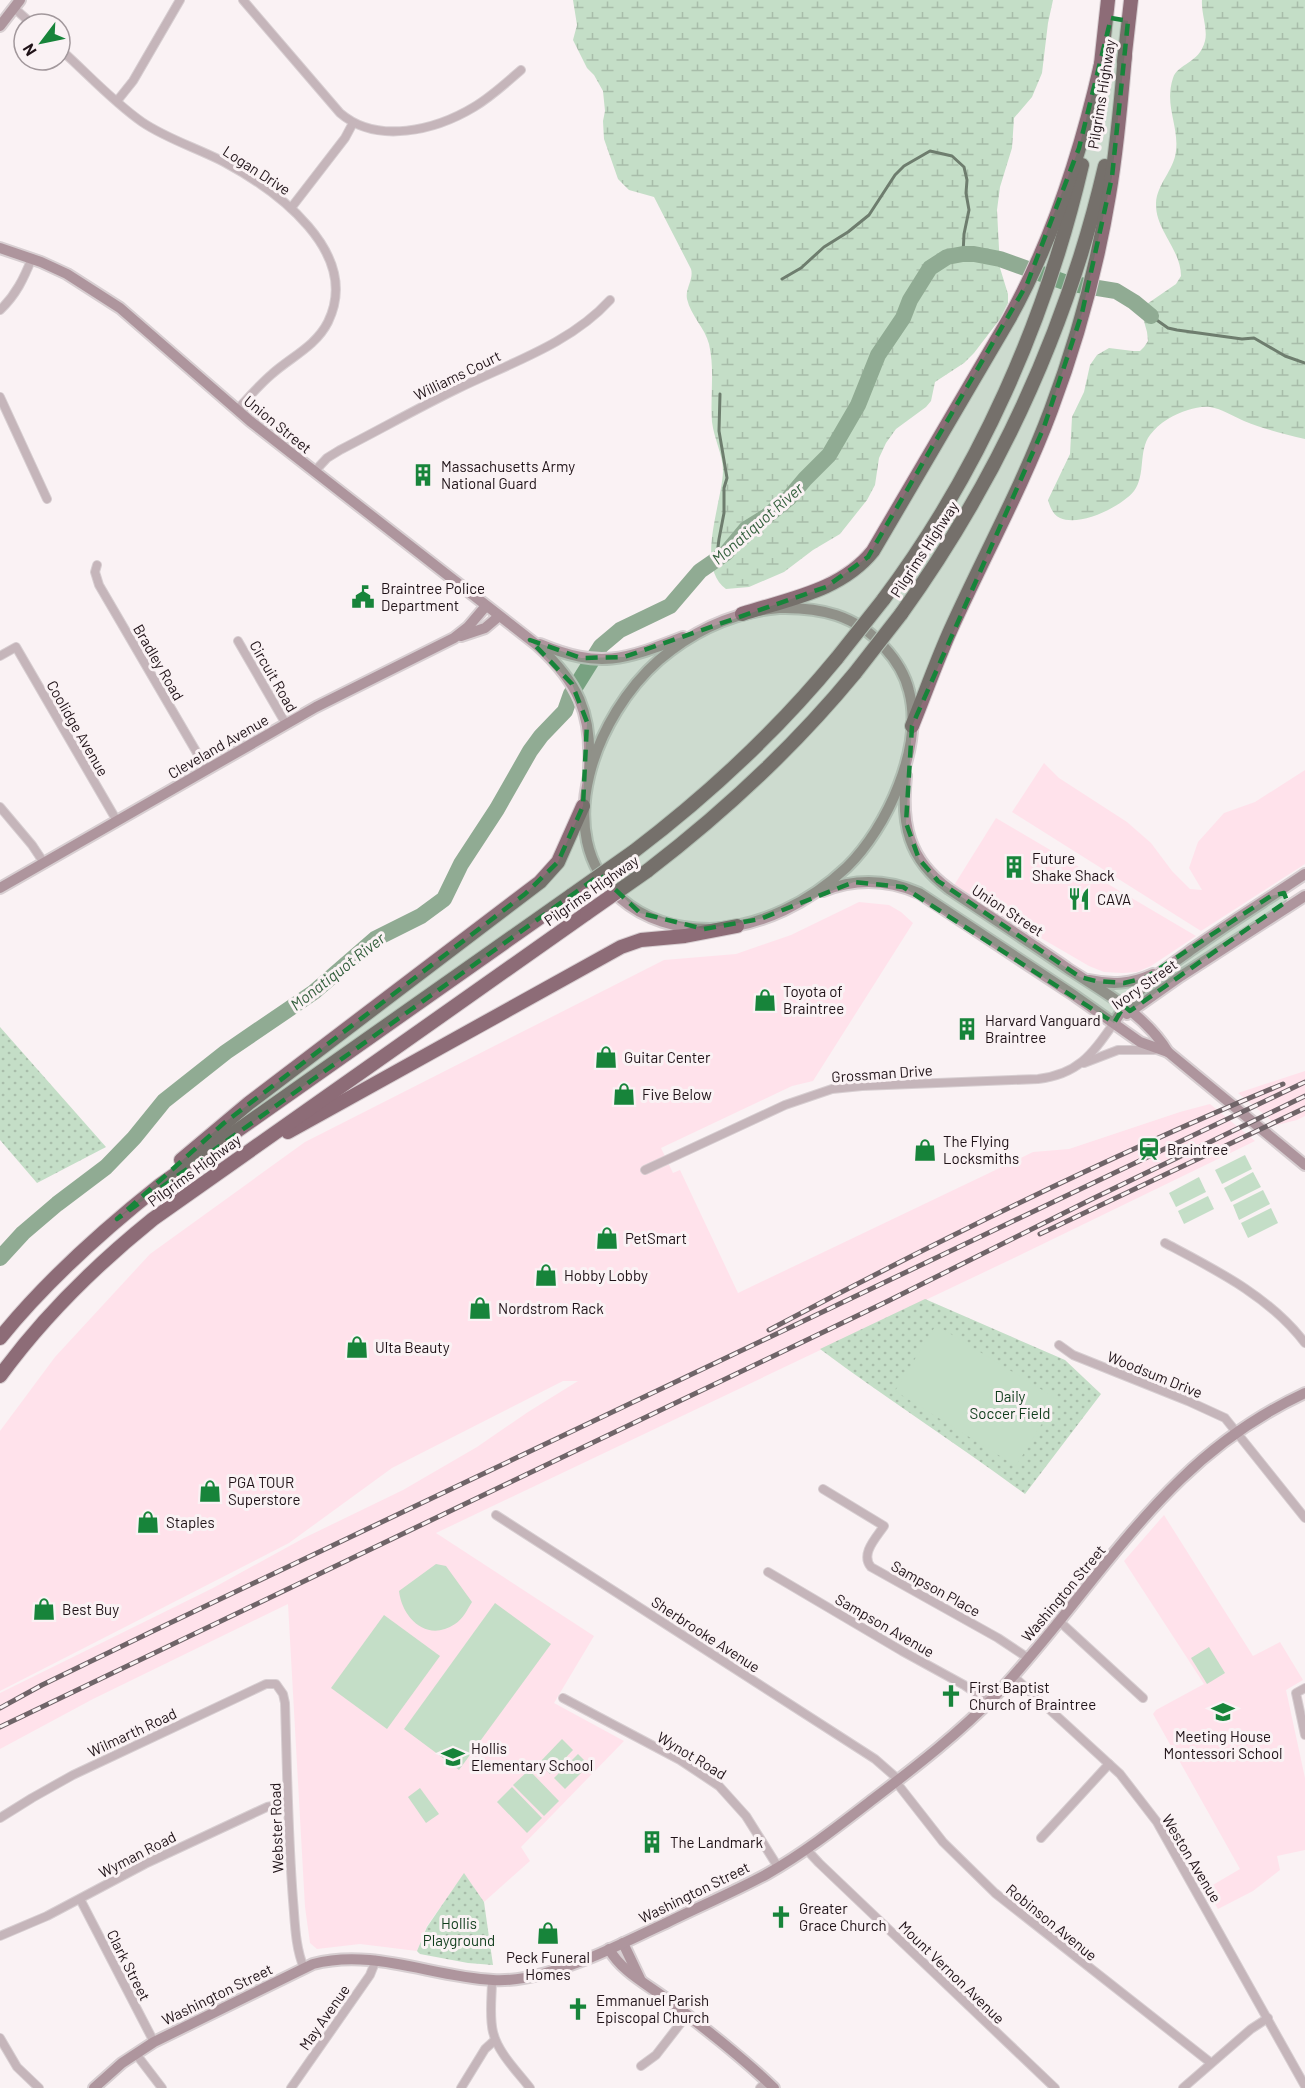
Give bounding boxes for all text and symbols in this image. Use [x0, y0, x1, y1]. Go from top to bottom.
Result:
north arrow [12, 12, 72, 72]
street label: Pilgrims Highway [1083, 38, 1119, 150]
text: N [18, 41, 40, 60]
street label: Logan Drive [220, 142, 294, 198]
street label: Williams Court [411, 346, 503, 404]
street label: Union Street [241, 391, 315, 457]
place label: Massachusetts Army National Guard [441, 457, 575, 492]
building icon: Massachusetts Army National Guard [410, 462, 436, 488]
water label: Monatiquot River [708, 477, 807, 568]
street label: Pilgrims Highway [886, 498, 962, 600]
place label: Braintree Police Department [381, 579, 485, 614]
public building icon: Braintree Police Department [350, 584, 376, 610]
street label: Bradley Road [130, 621, 188, 703]
street label: Circuit Road [246, 637, 302, 715]
street label: Coolidge Avenue [43, 677, 113, 779]
street label: Cleveland Avenue [164, 710, 272, 782]
place label: Future Shake Shack [1032, 849, 1115, 884]
street label: Pilgrims Highway [540, 851, 642, 929]
building icon: Future Shake Shack [1001, 854, 1027, 880]
street label: Union Street [969, 880, 1047, 940]
restaurant icon: CAVA [1066, 886, 1092, 912]
place label: CAVA [1097, 890, 1131, 908]
water label: Monatiquot River [286, 927, 389, 1014]
street label: Ivory Street [1108, 955, 1180, 1013]
place label: Toyota of Braintree [783, 982, 844, 1017]
shop icon: Toyota of Braintree [752, 987, 778, 1013]
place label: Harvard Vanguard Braintree [985, 1011, 1101, 1046]
building icon: Harvard Vanguard Braintree [954, 1016, 980, 1042]
shop icon: Guitar Center [593, 1044, 619, 1070]
place label: Guitar Center [624, 1048, 711, 1066]
street label: Grossman Drive [831, 1060, 933, 1086]
shop icon: Five Below [611, 1081, 637, 1107]
place label: Five Below [642, 1085, 712, 1103]
street label: Pilgrims Highway [144, 1130, 244, 1210]
place label: The Flying Locksmiths [943, 1132, 1019, 1167]
station icon: Braintree [1136, 1136, 1162, 1162]
shop icon: The Flying Locksmiths [912, 1137, 938, 1163]
place label: Braintree [1167, 1140, 1228, 1158]
shop icon: PetSmart [594, 1225, 620, 1251]
place label: PetSmart [625, 1229, 687, 1247]
shop icon: Hobby Lobby [533, 1262, 559, 1288]
place label: Hobby Lobby [564, 1266, 648, 1284]
shop icon: Nordstrom Rack [467, 1295, 493, 1321]
place label: Nordstrom Rack [498, 1299, 604, 1317]
shop icon: Ulta Beauty [344, 1334, 370, 1360]
place label: Ulta Beauty [375, 1338, 450, 1356]
street label: Woodsum Drive [1105, 1347, 1205, 1401]
park label: Daily Soccer Field [970, 1387, 1050, 1422]
place label: PGA TOUR Superstore [228, 1473, 300, 1508]
shop icon: PGA TOUR Superstore [197, 1478, 223, 1504]
shop icon: Staples [135, 1509, 161, 1535]
place label: Staples [166, 1513, 215, 1531]
street label: Washington Street [1017, 1541, 1109, 1645]
street label: Sampson Place [888, 1556, 984, 1620]
street label: Sampson Avenue [832, 1589, 938, 1661]
street label: Sherbrooke Avenue [648, 1592, 764, 1676]
shop icon: Best Buy [31, 1596, 57, 1622]
place label: Best Buy [62, 1600, 119, 1618]
place label: First Baptist Church of Braintree [969, 1678, 1096, 1713]
church icon: First Baptist Church of Braintree [938, 1683, 964, 1709]
school or university icon: Meeting House Montessori School [1210, 1699, 1236, 1725]
street label: Wilmarth Road [85, 1704, 179, 1760]
street label: Wynot Road [654, 1727, 730, 1783]
place label: Meeting House Montessori School [1163, 1727, 1283, 1762]
place label: Hollis Elementary School [471, 1739, 593, 1774]
school or university icon: Hollis Elementary School [440, 1744, 466, 1770]
street label: Webster Road [265, 1782, 287, 1874]
street label: Weston Avenue [1159, 1811, 1225, 1905]
street label: Wyman Road [95, 1827, 179, 1881]
building icon: The Landmark [639, 1829, 665, 1855]
place label: The Landmark [670, 1833, 763, 1851]
street label: Washington Street [636, 1857, 752, 1927]
street label: Robinson Avenue [1003, 1880, 1101, 1964]
place label: Greater Grace Church [799, 1899, 887, 1934]
church icon: Greater Grace Church [768, 1904, 794, 1930]
park label: Hollis Playground [423, 1914, 495, 1949]
street label: Mount Vernon Avenue [895, 1917, 1009, 2027]
shop icon: Peck Funeral Homes [535, 1920, 561, 1946]
street label: Clark Street [103, 1927, 155, 2003]
place label: Peck Funeral Homes [506, 1948, 590, 1983]
street label: Washington Street [159, 1959, 275, 2029]
street label: May Avenue [295, 1981, 353, 2053]
place label: Emmanuel Parish Episcopal Church [596, 1991, 709, 2026]
church icon: Emmanuel Parish Episcopal Church [565, 1996, 591, 2022]

